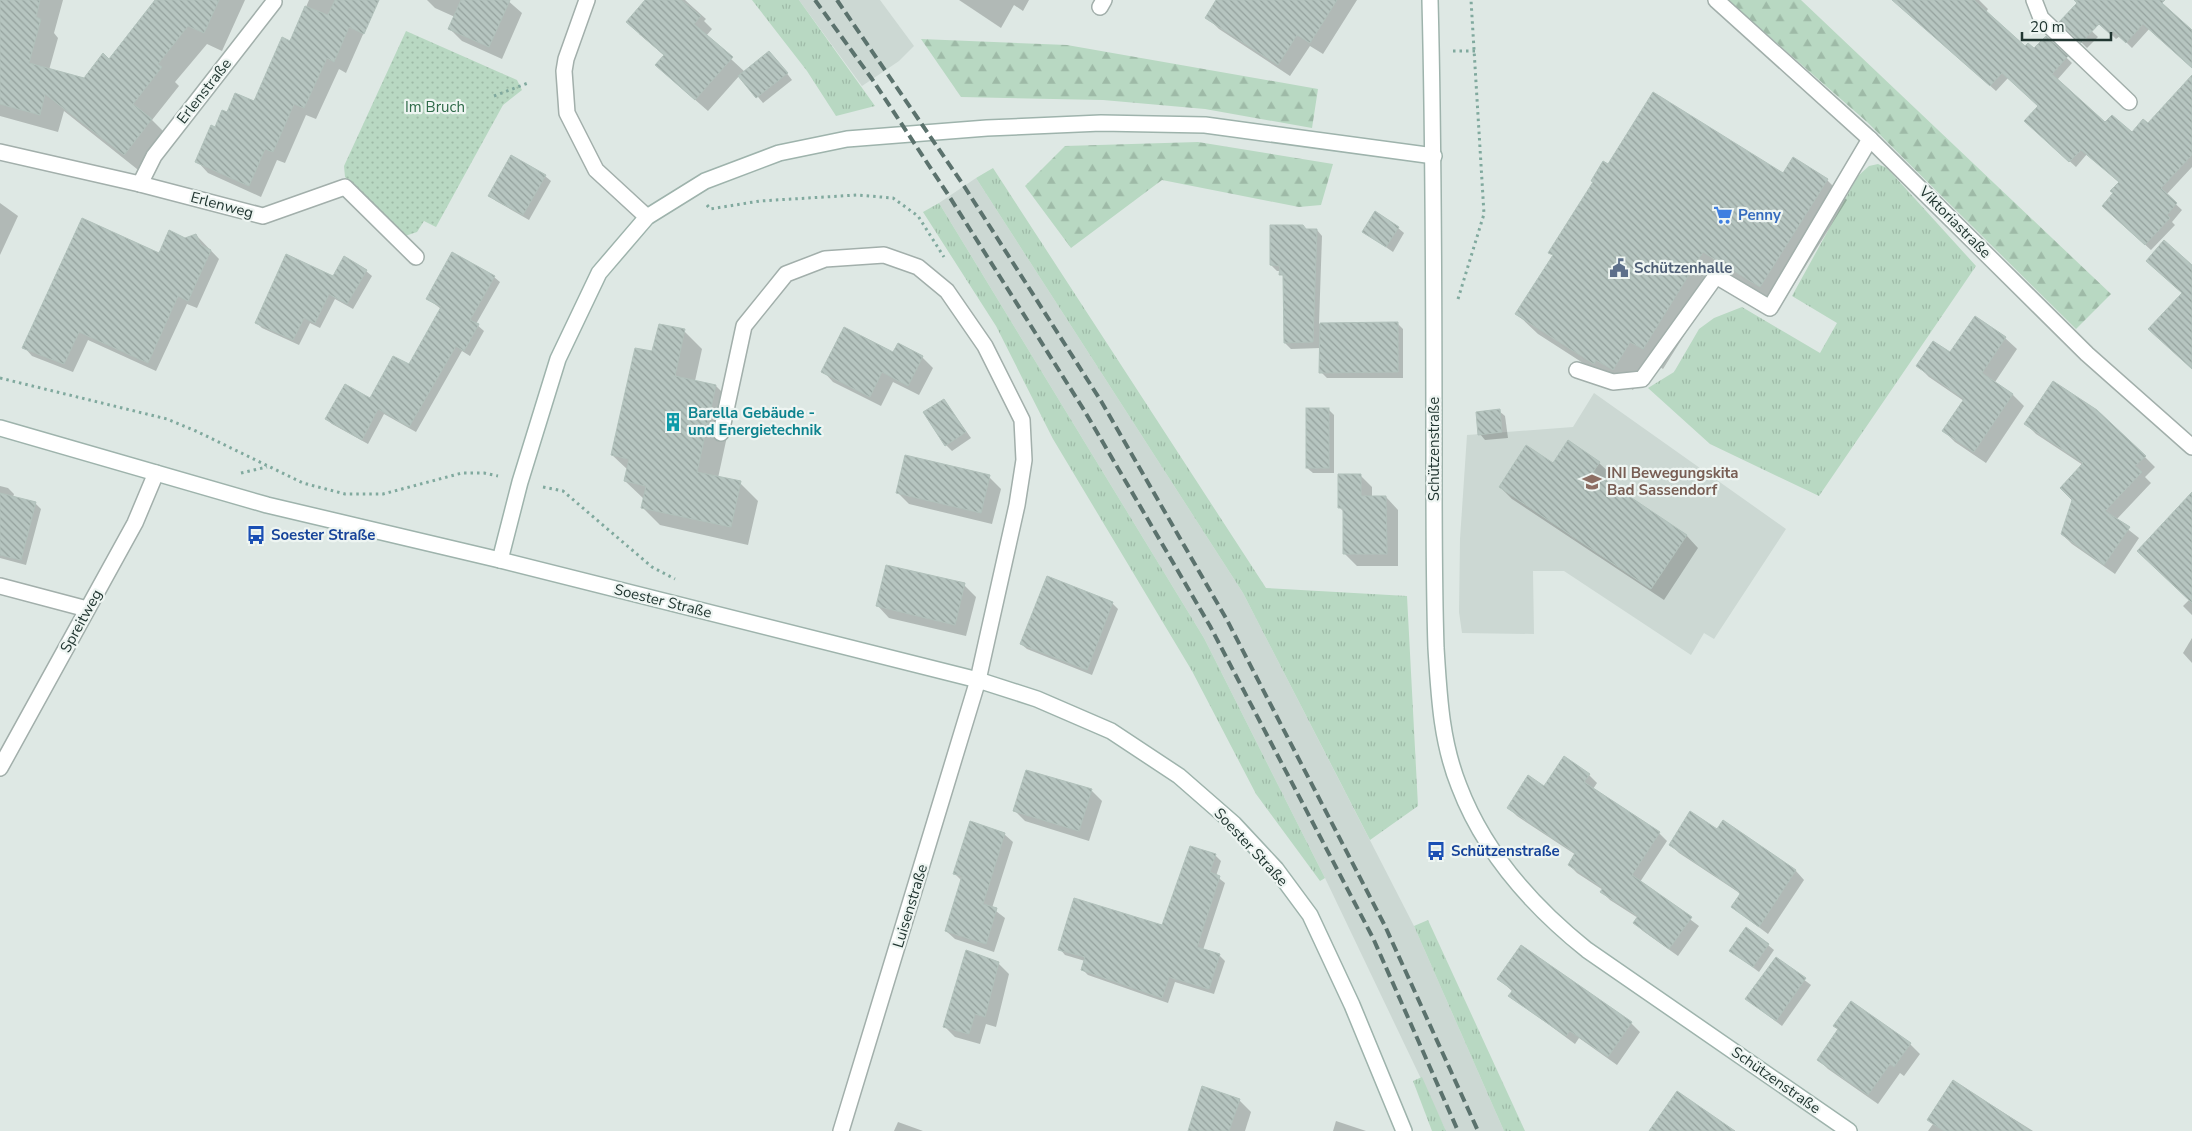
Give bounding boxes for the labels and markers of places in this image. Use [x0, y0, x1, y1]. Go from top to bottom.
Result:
supermarket icon: Penny [1712, 204, 1734, 226]
place label: Penny [1738, 205, 1781, 225]
public building icon: Schützenhalle [1608, 257, 1630, 279]
place label: Schützenhalle [1634, 258, 1732, 278]
place label: Barella Gebäude - und Energietechnik [688, 403, 822, 440]
building icon: Barella Gebäude - und Energietechnik [662, 411, 684, 433]
place label: INI Bewegungskita Bad Sassendorf [1607, 463, 1739, 500]
school or university icon: INI Bewegungskita Bad Sassendorf [1581, 471, 1603, 493]
bus stop icon: Soester Straße [245, 524, 267, 546]
place label: Soester Straße [271, 525, 375, 545]
bus stop icon: Schützenstraße [1425, 840, 1447, 862]
place label: Schützenstraße [1451, 841, 1560, 861]

